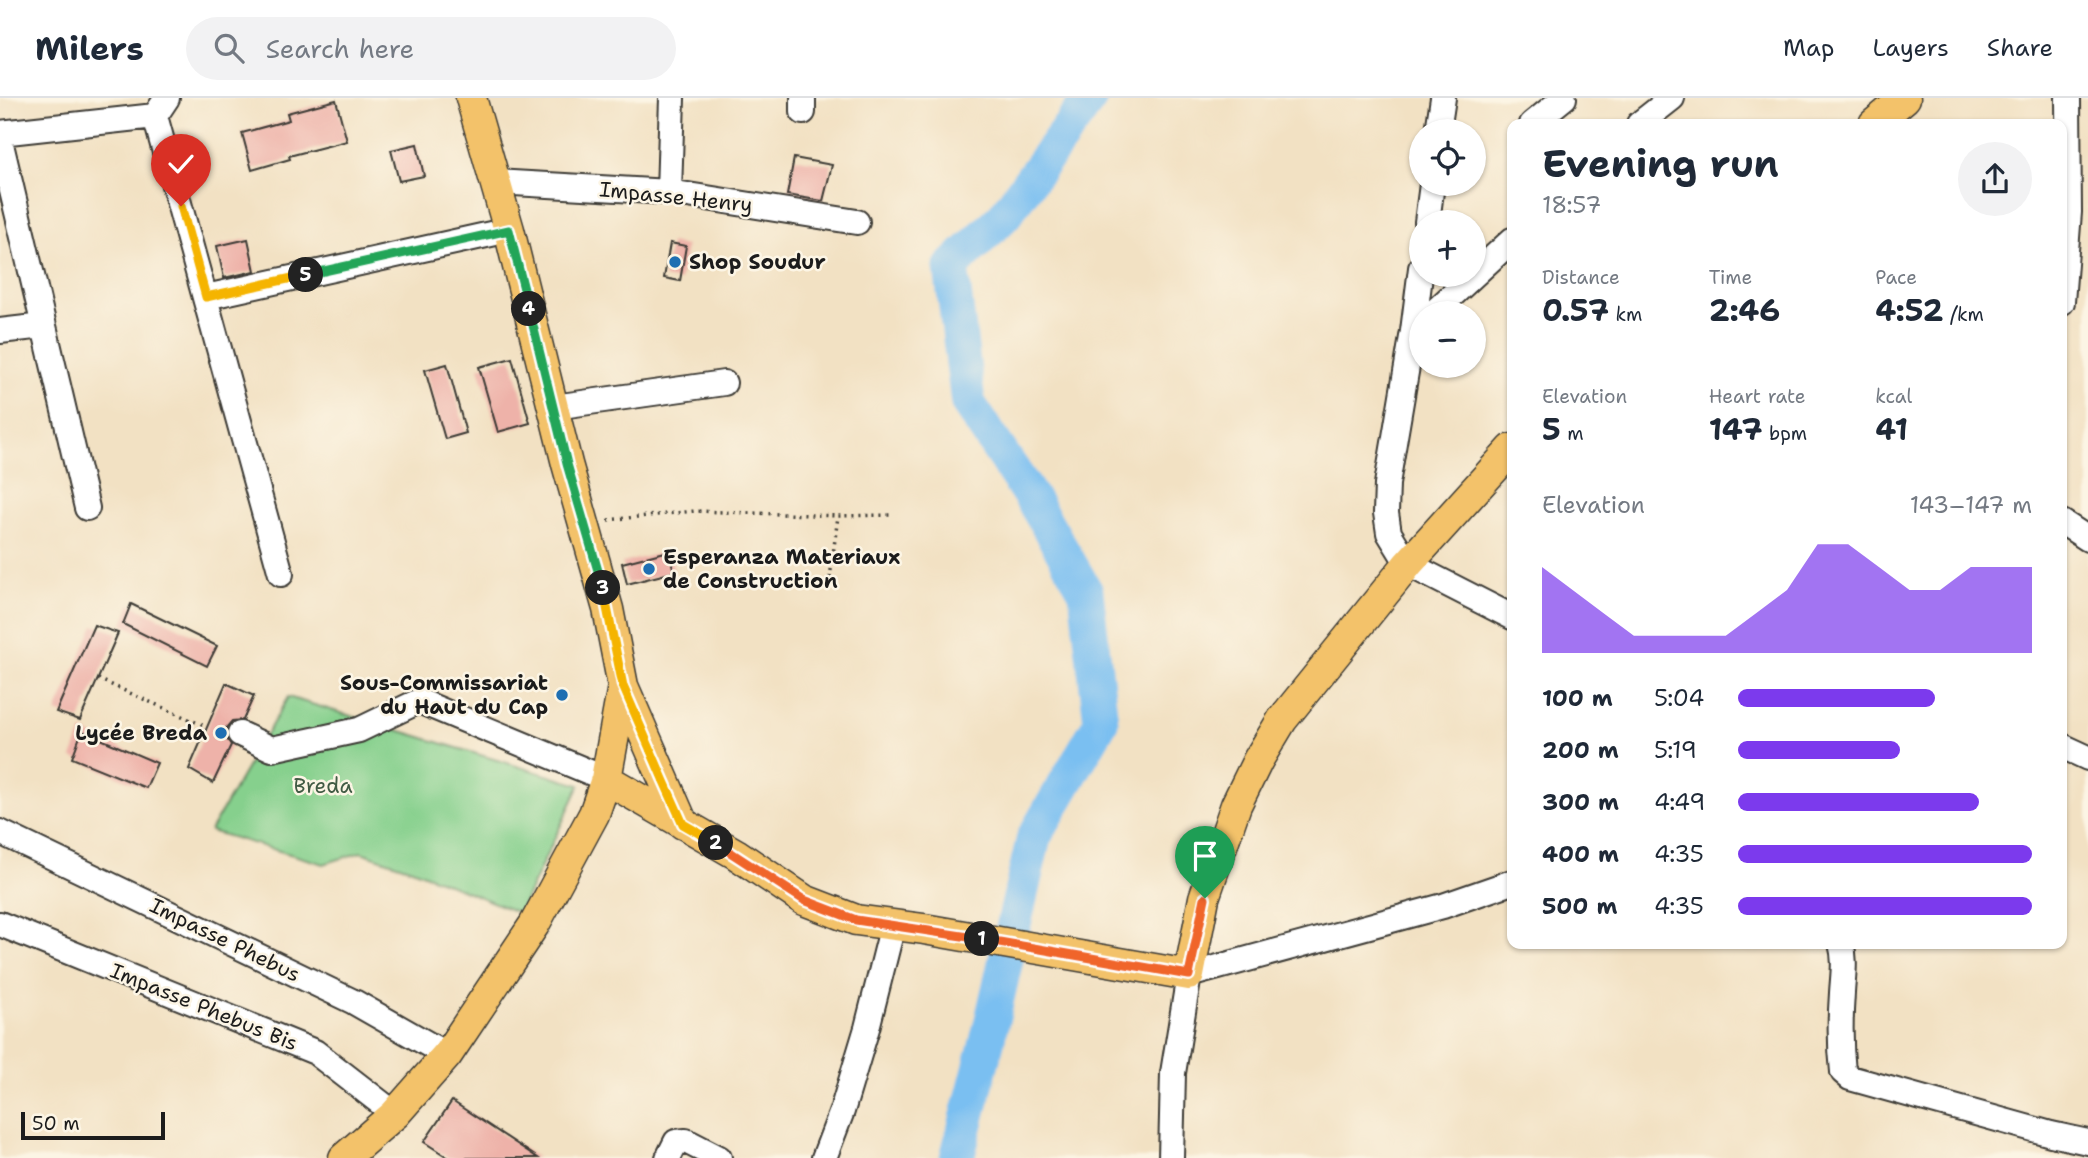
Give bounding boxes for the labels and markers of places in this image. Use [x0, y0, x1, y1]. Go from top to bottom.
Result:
pin [151, 134, 211, 206]
place label: Shop Soudur [689, 248, 826, 276]
marker: Shop Soudur [667, 254, 683, 270]
pin: 5 [288, 258, 324, 292]
pin: 4 [512, 292, 546, 326]
place label: Esperanza Materiaux de Construction [663, 543, 900, 595]
marker: Esperanza Materiaux de Construction [641, 561, 657, 577]
pin: 3 [586, 570, 620, 606]
place label: Sous-Commissariat du Haut du Cap [340, 669, 548, 721]
marker: Sous-Commissariat du Haut du Cap [554, 687, 570, 703]
place label: Lycée Breda [75, 719, 208, 747]
marker: Lycée Breda [213, 725, 229, 741]
pin: 2 [698, 826, 734, 860]
pin [1175, 826, 1235, 898]
pin: 1 [964, 922, 1000, 956]

